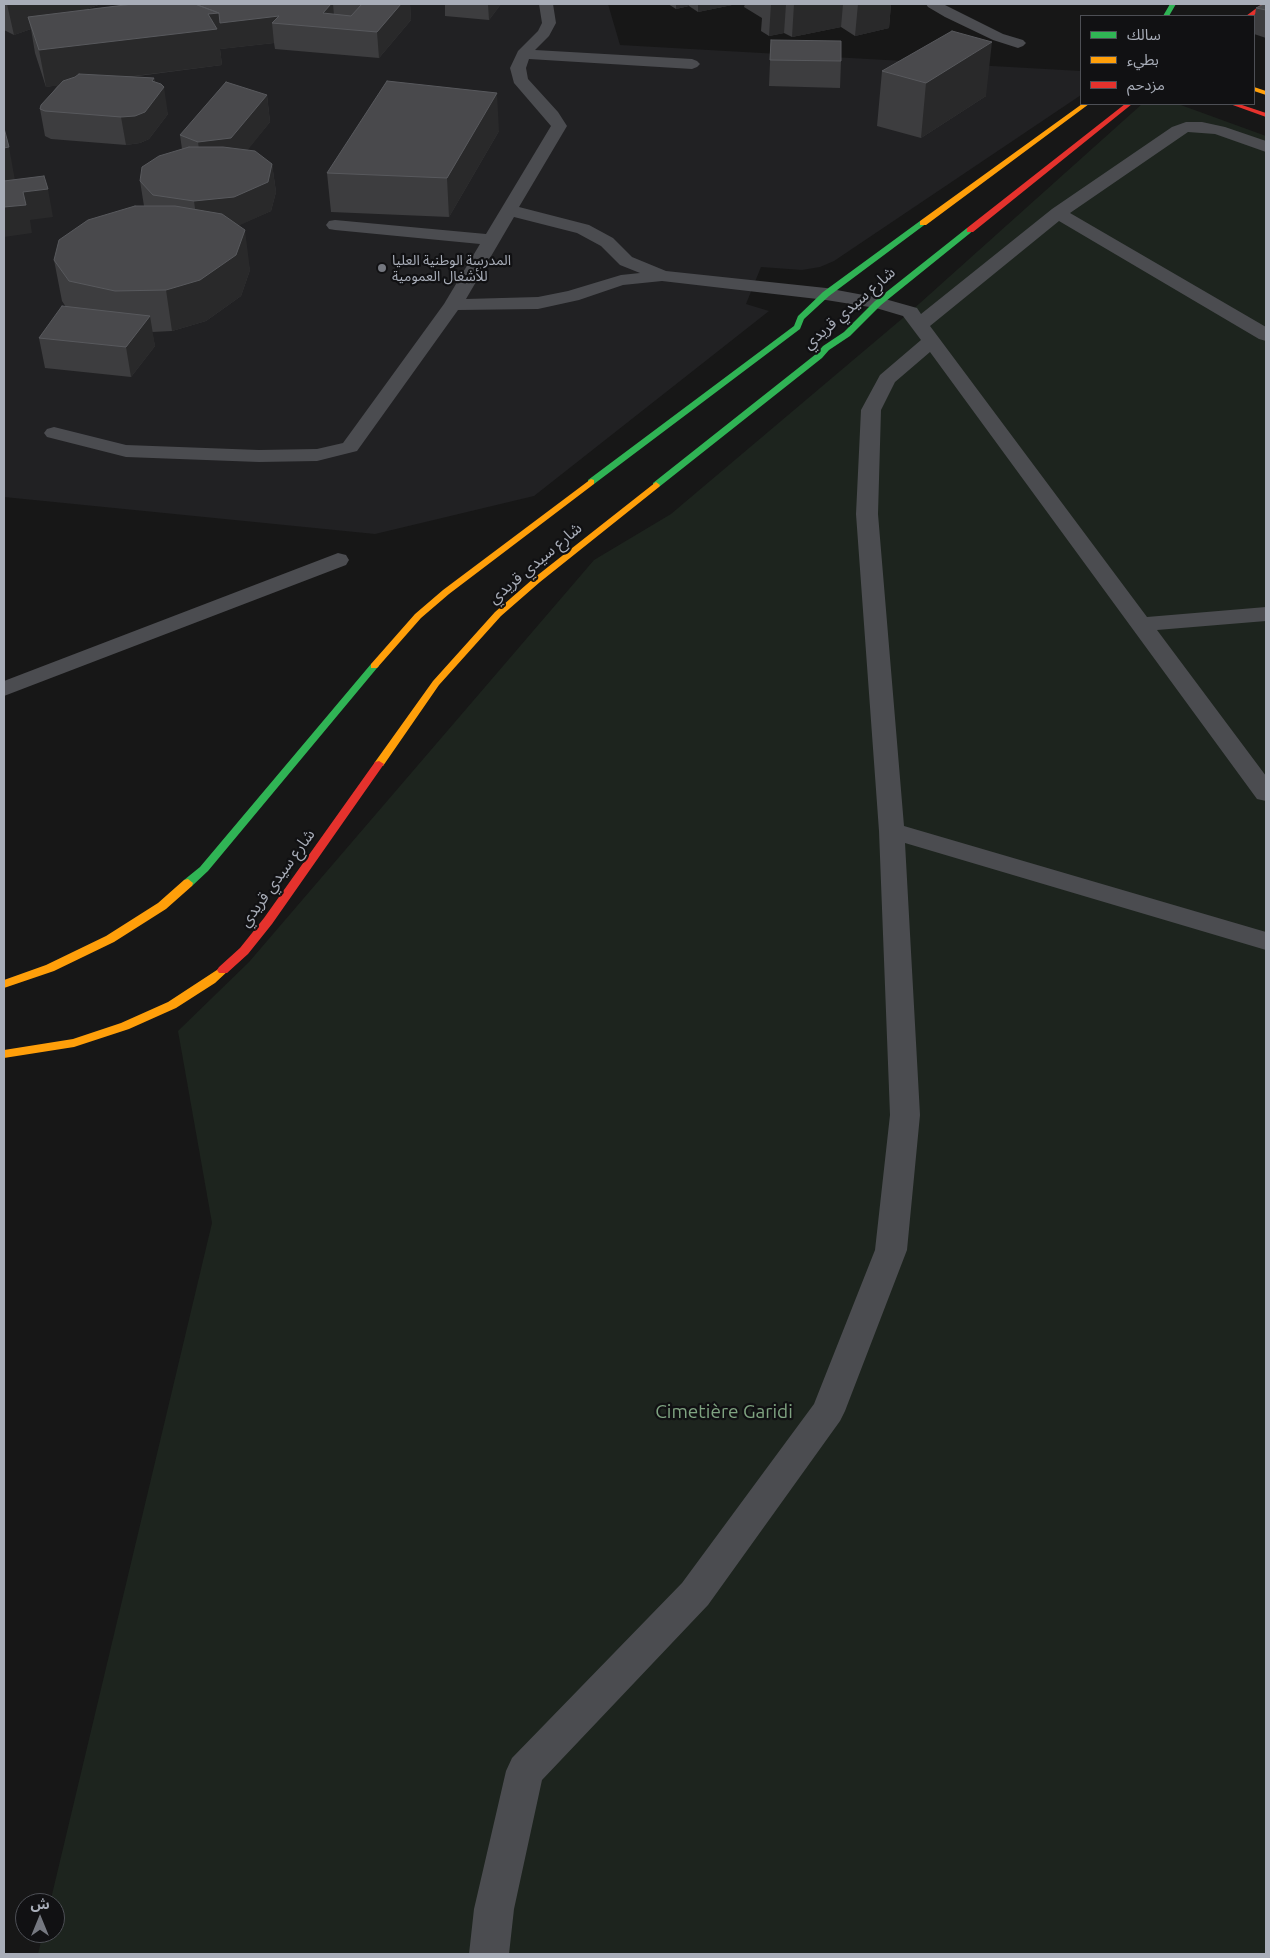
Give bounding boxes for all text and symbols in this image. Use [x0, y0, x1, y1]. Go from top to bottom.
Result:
legend [1080, 15, 1255, 105]
text: سالك [1127, 26, 1161, 43]
text: بطيء [1127, 51, 1159, 68]
text: مزدحم [1127, 76, 1165, 93]
place label: المدرسة الوطنية العليا للأشغال العمومية [392, 252, 511, 284]
marker: المدرسة الوطنية العليا للأشغال العمومية [376, 262, 388, 274]
street label: شارع سيدي قريدي [799, 263, 899, 353]
street label: شارع سيدي قريدي [484, 518, 586, 608]
street label: شارع سيدي قريدي [235, 825, 319, 931]
park label: Cimetière Garidi [655, 1401, 793, 1423]
north arrow [15, 1893, 65, 1943]
text: ش [30, 1896, 50, 1912]

